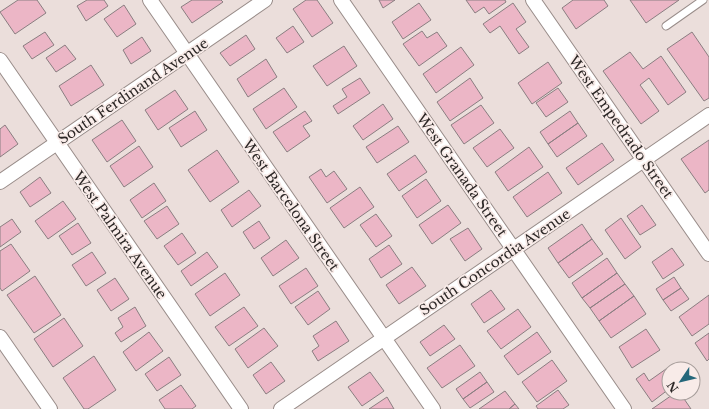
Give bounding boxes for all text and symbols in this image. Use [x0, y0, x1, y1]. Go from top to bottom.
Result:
street label: South Ferdinand Avenue [54, 34, 212, 148]
street label: West Empedrado Street [564, 51, 678, 203]
street label: West Granada Street [412, 109, 512, 241]
street label: West Barcelona Street [238, 135, 344, 275]
street label: West Palmira Avenue [69, 167, 171, 302]
street label: South Concordia Avenue [416, 205, 574, 319]
north arrow [661, 361, 701, 401]
text: N [664, 378, 682, 395]

